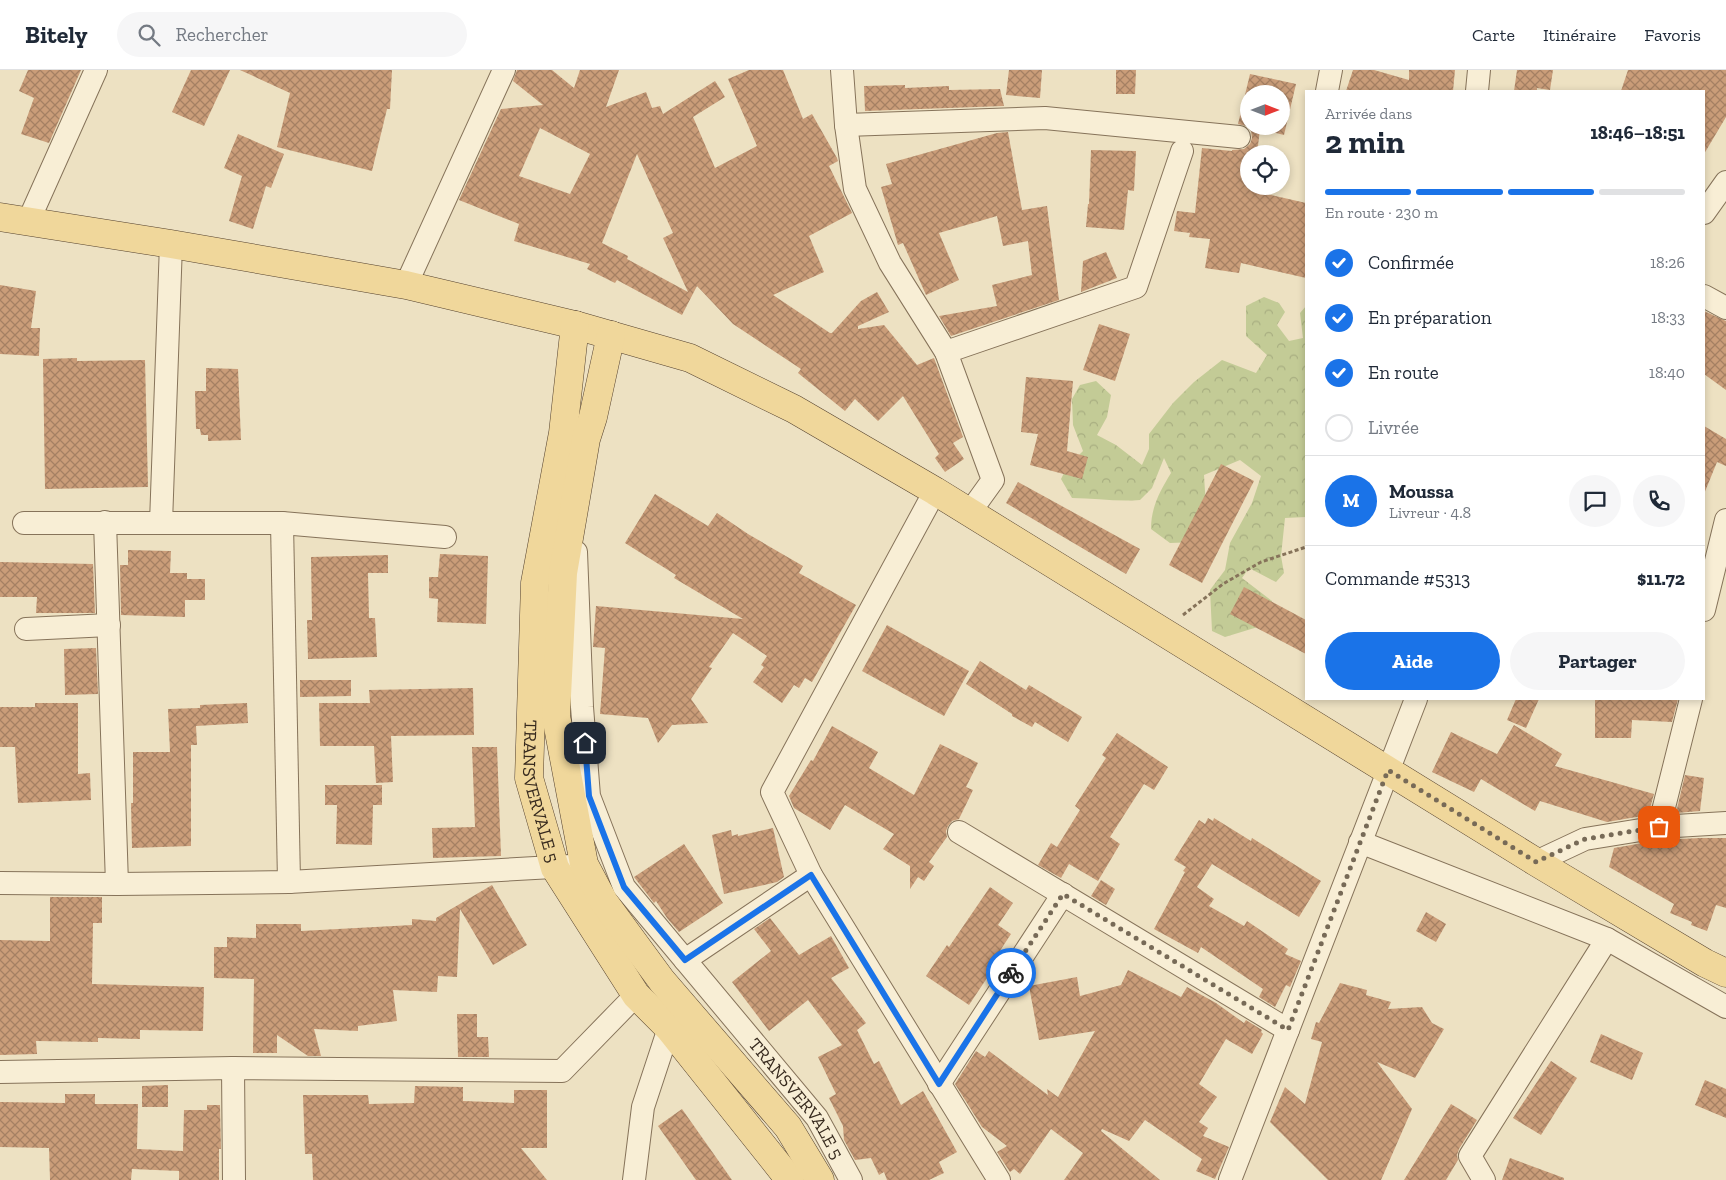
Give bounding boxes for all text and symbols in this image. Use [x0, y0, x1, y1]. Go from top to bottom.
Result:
search box [117, 12, 467, 57]
text: Bitely [25, 20, 87, 49]
icon: search [135, 21, 163, 49]
text: Rechercher [175, 23, 269, 46]
text: Carte [1472, 24, 1515, 46]
text: Itinéraire [1543, 24, 1616, 46]
text: Favoris [1644, 24, 1701, 46]
north arrow [1240, 85, 1290, 135]
map controls [1240, 85, 1290, 195]
text: Arrivée dans [1325, 104, 1412, 123]
text: 18:46–18:51 [1590, 121, 1685, 144]
text: 2 min [1325, 123, 1405, 161]
button: locate [1240, 145, 1290, 195]
text: En route · 230 m [1325, 203, 1438, 222]
icon: check [1325, 249, 1353, 277]
text: Confirmée [1368, 251, 1454, 274]
text: 18:26 [1650, 253, 1685, 272]
icon: check [1325, 304, 1353, 332]
text: En préparation [1368, 306, 1492, 329]
text: 18:33 [1651, 308, 1685, 327]
icon: check [1325, 359, 1353, 387]
text: En route [1368, 361, 1439, 384]
text: 18:40 [1649, 363, 1685, 382]
text: Livrée [1368, 416, 1419, 439]
button: chat [1569, 475, 1621, 527]
button: phone [1633, 475, 1685, 527]
text: Moussa [1389, 480, 1454, 503]
text: M [1342, 489, 1360, 512]
text: Livreur · 4.8 [1389, 503, 1471, 522]
text: Commande #5313 [1325, 567, 1470, 590]
text: $11.72 [1637, 567, 1685, 590]
button: Aide [1325, 632, 1500, 690]
button: Partager [1510, 632, 1685, 690]
street label: TRANSVERVALE 5 [518, 720, 564, 865]
pin [564, 722, 606, 764]
icon: home [571, 729, 599, 757]
pin [1638, 806, 1680, 848]
icon: bag [1645, 813, 1673, 841]
courier [986, 948, 1036, 998]
icon: bike [997, 959, 1025, 987]
street label: TRANSVERVALE 5 [744, 1034, 848, 1163]

